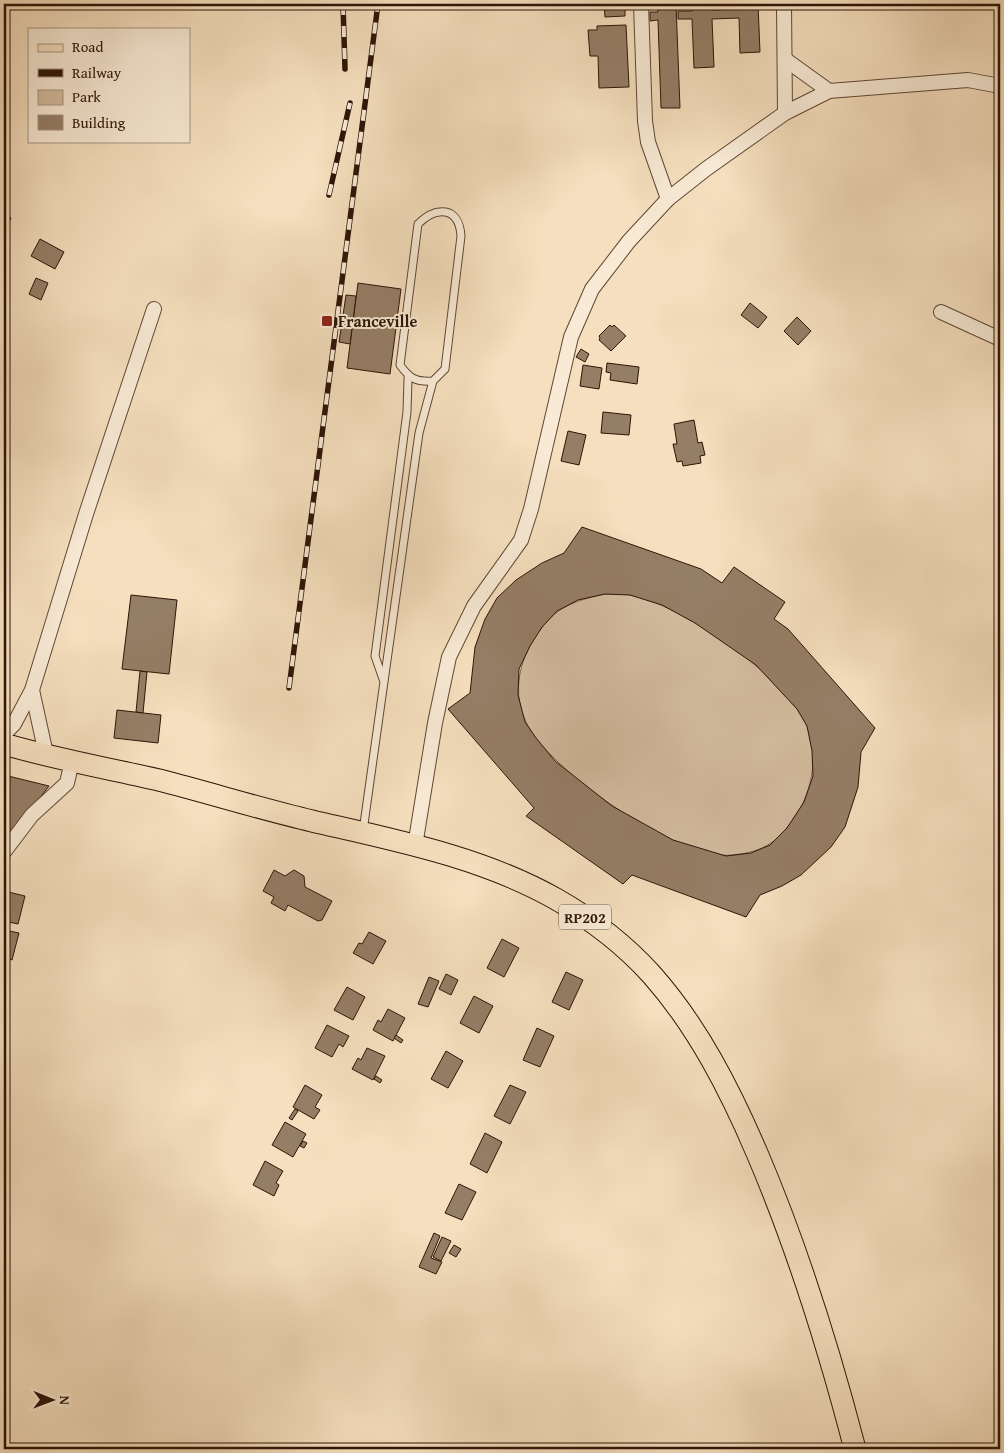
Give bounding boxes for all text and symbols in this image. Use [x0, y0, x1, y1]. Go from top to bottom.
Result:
legend [28, 28, 190, 142]
text: Road [72, 36, 103, 57]
text: Railway [72, 62, 122, 83]
text: Park [72, 86, 101, 107]
text: Building [72, 112, 126, 133]
place label: Franceville [338, 309, 417, 333]
marker: Franceville [320, 314, 334, 328]
road number: RP202 [559, 904, 611, 930]
north arrow [28, 1376, 78, 1426]
text: N [55, 1395, 75, 1406]

